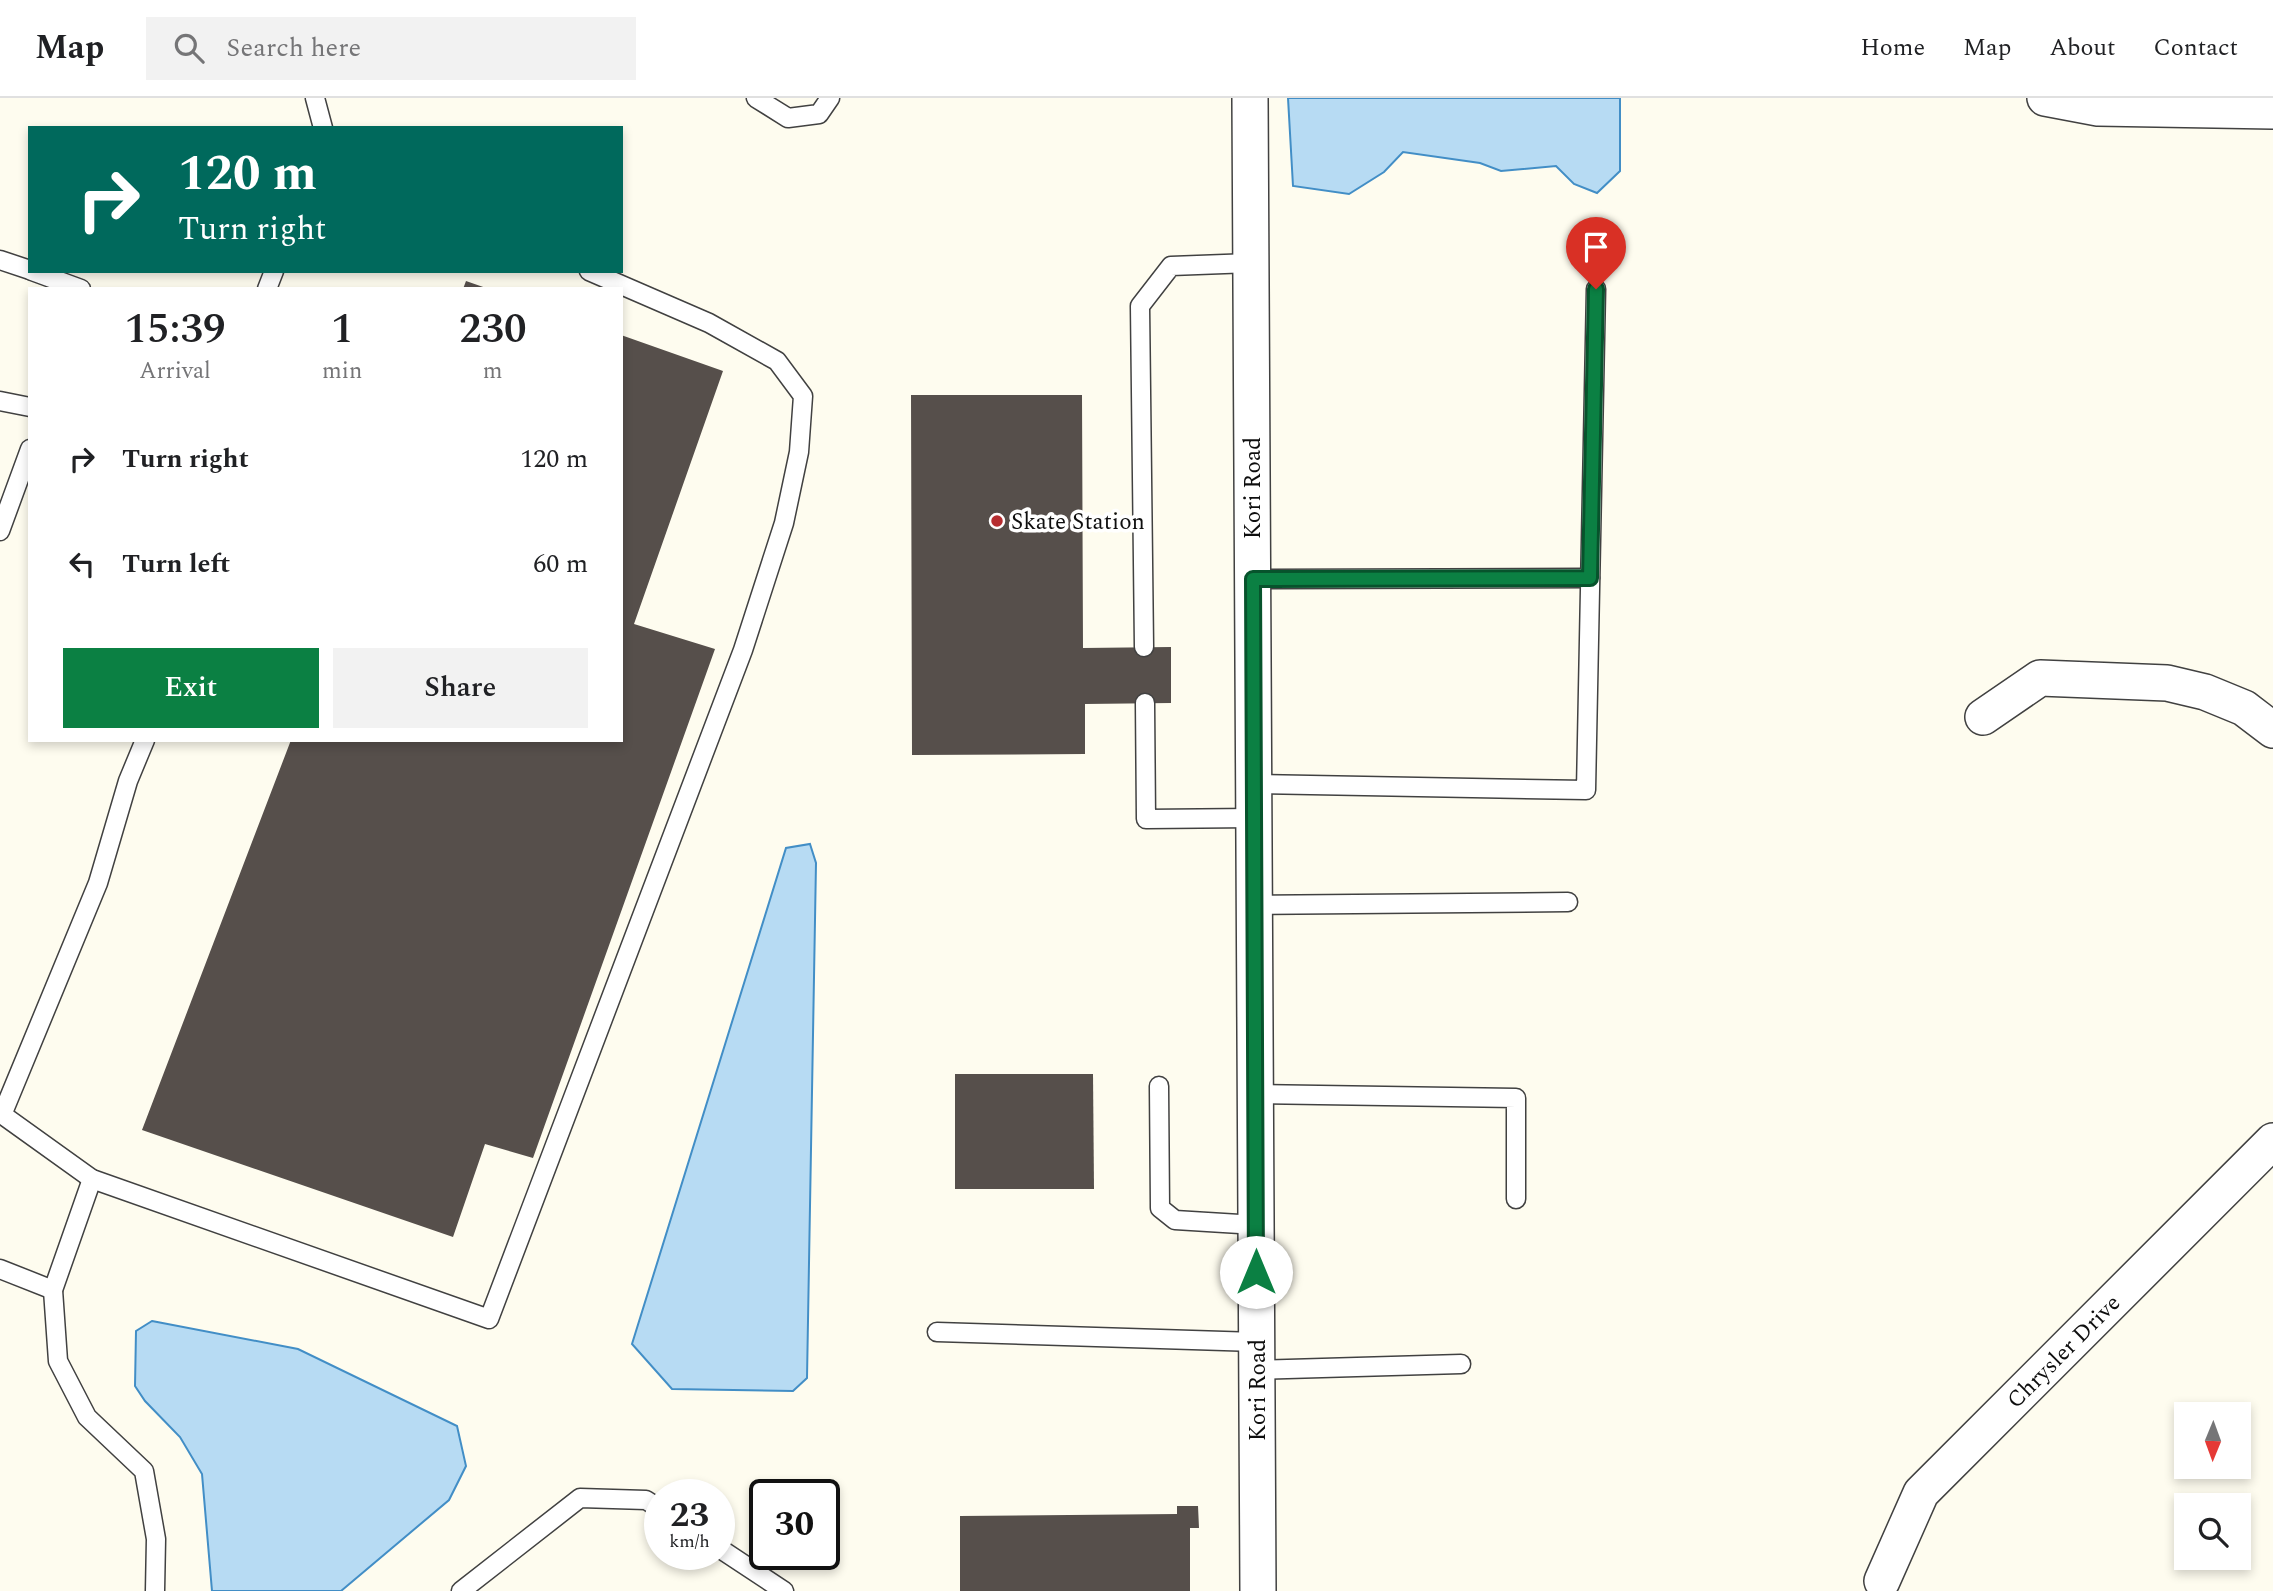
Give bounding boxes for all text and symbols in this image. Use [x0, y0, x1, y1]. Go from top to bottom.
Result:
search box [146, 17, 636, 80]
text: Map [35, 23, 104, 73]
text: Search here [226, 28, 361, 68]
icon: search [170, 29, 208, 67]
text: Home [1860, 30, 1925, 66]
text: Map [1963, 30, 2011, 66]
text: About [2049, 30, 2115, 66]
text: Contact [2153, 30, 2238, 66]
text: 120 m [178, 137, 317, 212]
icon: right [63, 154, 154, 245]
text: Turn right [178, 205, 326, 254]
pin [1566, 217, 1626, 289]
icon: arrive [1577, 228, 1615, 266]
text: 15:39 [125, 298, 226, 361]
text: 1 [331, 298, 353, 361]
text: 230 [459, 298, 526, 361]
text: Arrival [139, 354, 211, 389]
text: min [322, 354, 362, 389]
text: m [483, 354, 503, 389]
street label: Kori Road [1236, 437, 1271, 539]
text: Turn right [122, 439, 249, 479]
text: 120 m [520, 439, 588, 479]
icon: right [63, 440, 101, 478]
place label: Skate Station [1011, 505, 1145, 540]
marker: Skate Station [989, 513, 1005, 529]
text: Turn left [122, 544, 230, 584]
text: 60 m [533, 544, 588, 584]
icon: left [63, 545, 101, 583]
button: Exit [63, 648, 319, 728]
button: Share [333, 648, 588, 728]
position arrow [1219, 1235, 1293, 1309]
street label: Chrysler Drive [1999, 1287, 2129, 1417]
street label: Kori Road [1241, 1339, 1276, 1441]
north arrow [2174, 1402, 2250, 1479]
map controls [2174, 1402, 2251, 1570]
speed limit sign: 30 [749, 1479, 840, 1570]
text: 23 [670, 1489, 709, 1542]
button: search [2174, 1493, 2251, 1570]
text: km/h [669, 1528, 710, 1555]

